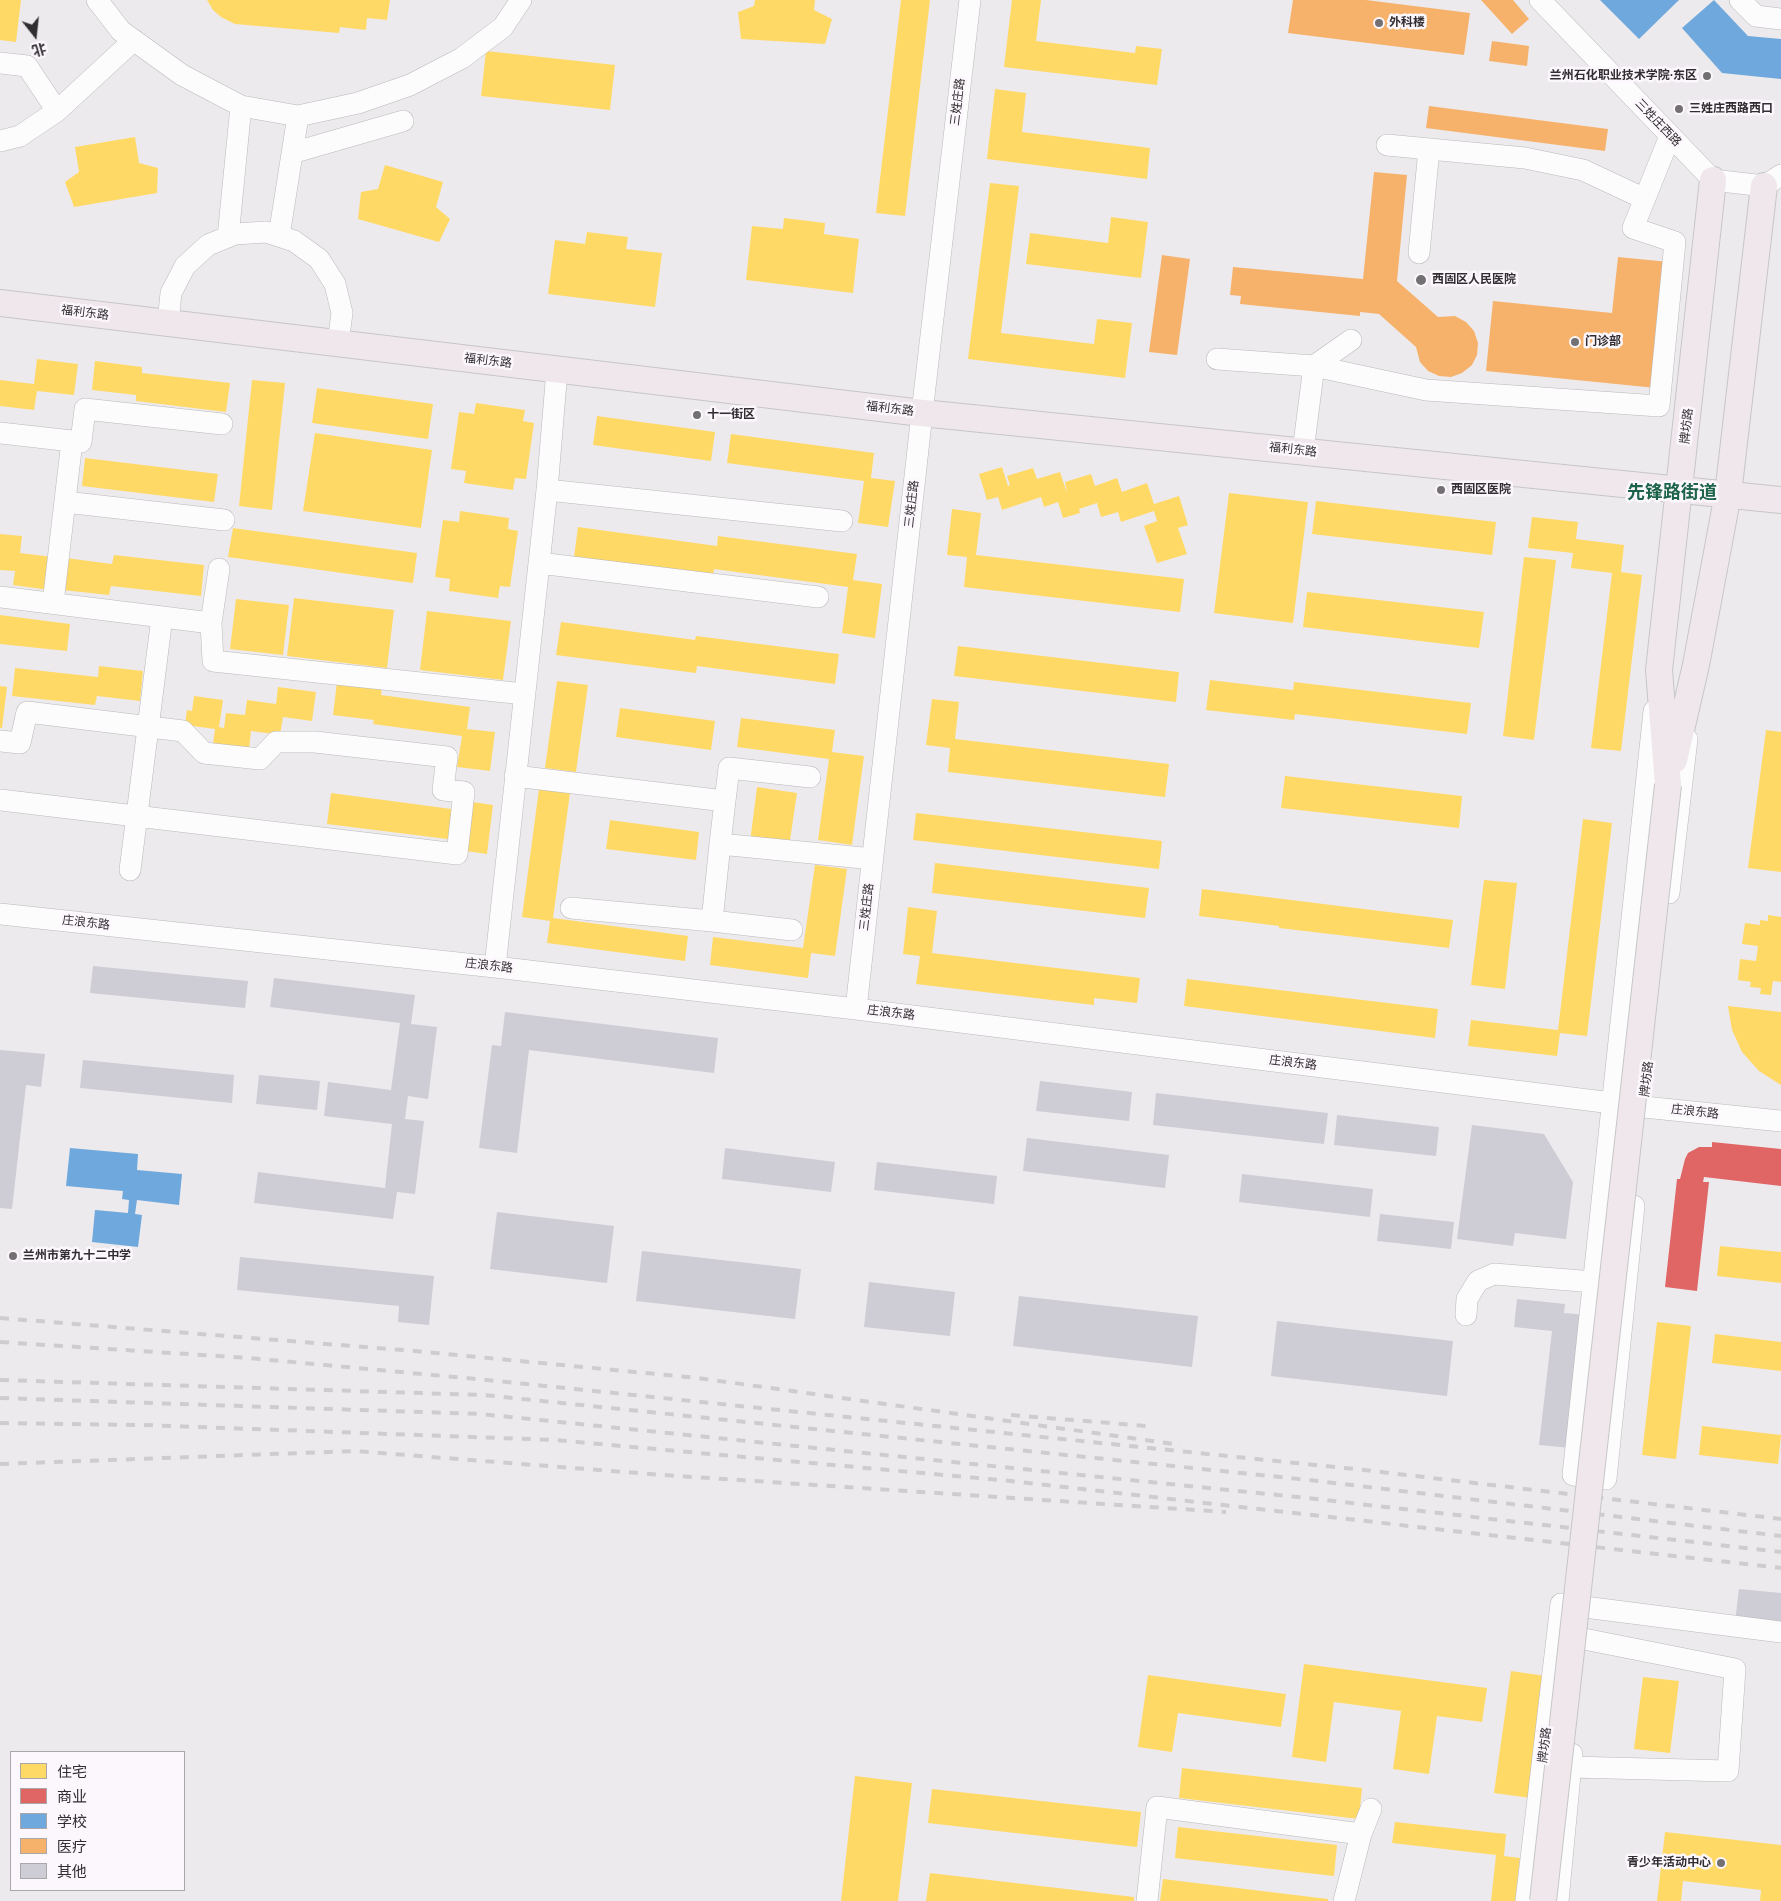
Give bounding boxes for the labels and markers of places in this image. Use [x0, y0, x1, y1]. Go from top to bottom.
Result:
place label: 外科楼 [1389, 16, 1425, 30]
marker: 外科楼 [1373, 17, 1385, 29]
place label: 兰州石化职业技术学院·东区 [1550, 69, 1697, 83]
marker: 兰州石化职业技术学院·东区 [1701, 70, 1713, 82]
place label: 三姓庄西路西口 [1689, 102, 1773, 116]
marker: 三姓庄西路西口 [1673, 103, 1685, 115]
marker: 西固区人民医院 [1414, 273, 1428, 287]
place label: 西固区人民医院 [1432, 273, 1516, 287]
place label: 门诊部 [1585, 335, 1621, 349]
marker: 门诊部 [1569, 336, 1581, 348]
place label: 十一街区 [707, 408, 755, 422]
marker: 十一街区 [691, 409, 703, 421]
place label: 西固区医院 [1451, 483, 1511, 497]
marker: 西固区医院 [1435, 484, 1447, 496]
place label: 兰州市第九十二中学 [23, 1249, 131, 1263]
marker: 兰州市第九十二中学 [7, 1250, 19, 1262]
place label: 青少年活动中心 [1627, 1856, 1711, 1870]
marker: 青少年活动中心 [1715, 1857, 1727, 1869]

